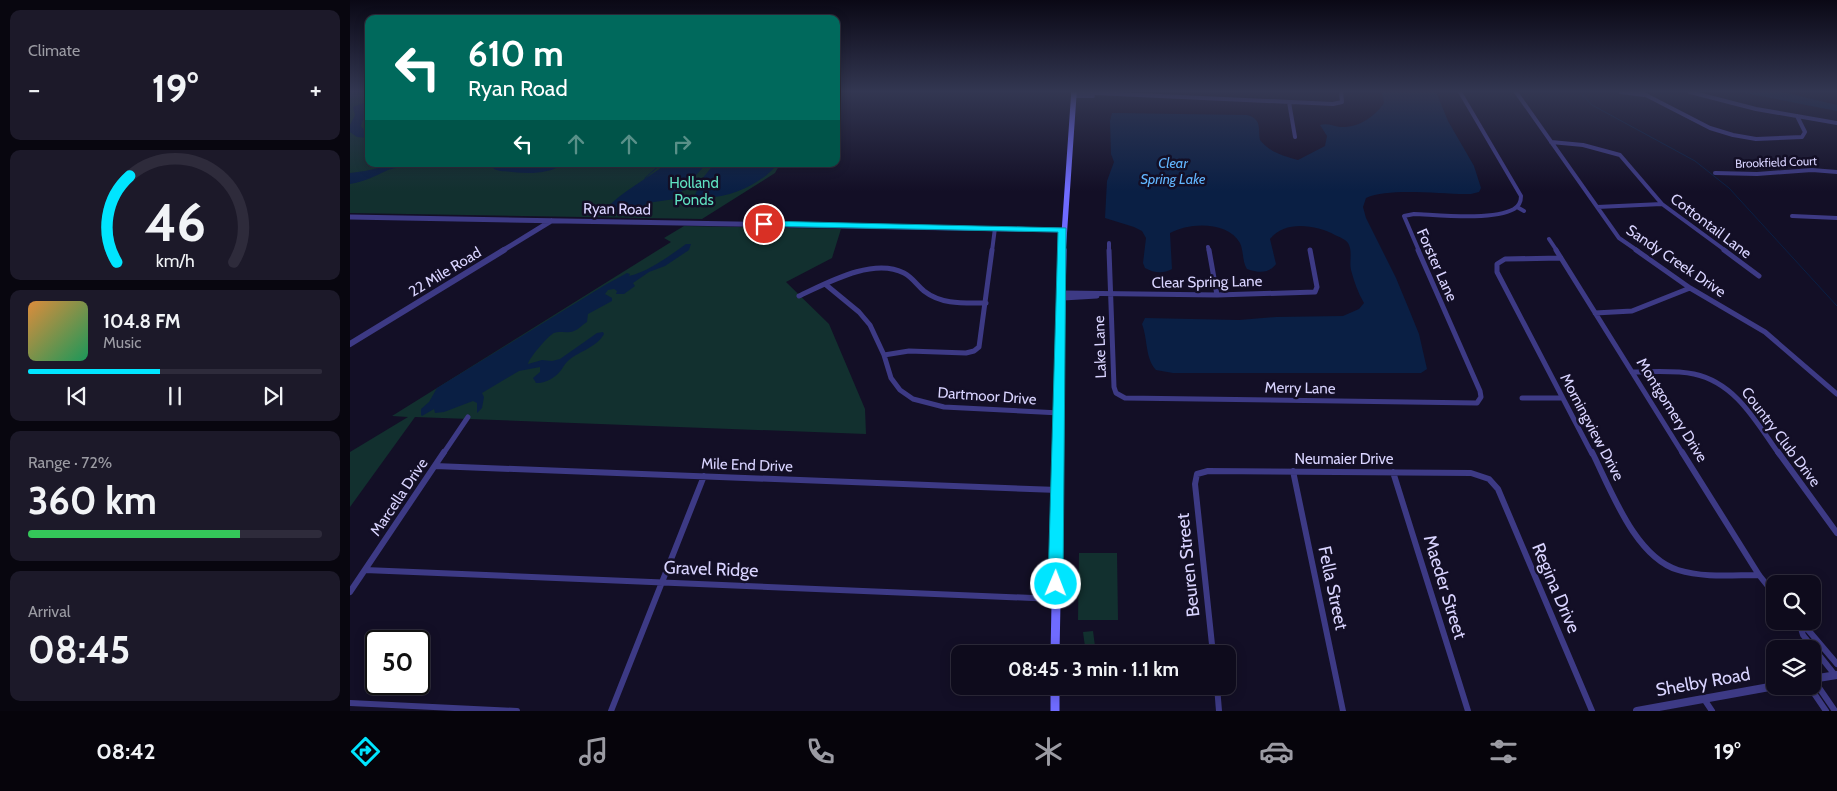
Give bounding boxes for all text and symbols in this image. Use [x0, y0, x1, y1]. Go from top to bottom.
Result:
text: 610 m [468, 32, 564, 75]
icon: left [385, 35, 450, 100]
text: Climate [28, 41, 80, 60]
text: 19° [152, 65, 198, 112]
text: − [28, 72, 40, 106]
text: + [310, 72, 322, 106]
text: Ryan Road [468, 75, 568, 102]
icon: left [509, 130, 537, 158]
icon: ahead [562, 130, 590, 158]
icon: ahead [615, 130, 643, 158]
icon: right [668, 130, 696, 158]
street label: Brookfield Court [1735, 153, 1817, 171]
water label: Clear Spring Lake [1141, 154, 1206, 188]
park label: Holland Ponds [669, 174, 719, 209]
street label: Cottontail Lane [1667, 190, 1755, 263]
text: 46 [144, 191, 206, 254]
street label: Ryan Road [583, 199, 651, 219]
pin [743, 203, 785, 245]
icon: arrive [750, 210, 778, 238]
street label: Sandy Creek Drive [1623, 221, 1730, 301]
street label: Forster Lane [1413, 226, 1461, 305]
street label: 22 Mile Road [405, 243, 485, 301]
text: km/h [155, 250, 195, 271]
street label: Clear Spring Lane [1152, 272, 1263, 292]
text: 104.8 FM [103, 310, 181, 333]
street label: Lake Lane [1090, 315, 1110, 379]
text: Music [103, 333, 141, 352]
street label: Montgomery Drive [1633, 355, 1711, 466]
street label: Morningview Drive [1556, 370, 1628, 484]
street label: Merry Lane [1264, 378, 1336, 398]
icon: previous [63, 382, 91, 410]
icon: pause [161, 382, 189, 410]
icon: next [259, 382, 287, 410]
street label: Dartmoor Drive [937, 384, 1037, 408]
street label: Country Club Drive [1738, 384, 1825, 491]
street label: Neumaier Drive [1295, 450, 1394, 468]
text: Range · 72% [28, 453, 112, 472]
street label: Mile End Drive [701, 454, 793, 476]
street label: Marcella Drive [367, 455, 432, 539]
text: 360 km [28, 477, 157, 524]
street label: Beuren Street [1172, 512, 1204, 618]
street label: Maeder Street [1419, 532, 1471, 642]
street label: Regina Drive [1527, 540, 1585, 636]
street label: Fella Street [1313, 544, 1353, 632]
street label: Gravel Ridge [663, 556, 759, 582]
position arrow [1029, 557, 1081, 609]
map controls [1766, 575, 1821, 695]
button: search [1766, 575, 1821, 630]
text: Arrival [28, 602, 71, 621]
text: 08:45 [28, 626, 130, 673]
speed limit sign: 50 [365, 630, 430, 695]
button: layers [1766, 640, 1821, 695]
text: 08:45 · 3 min · 1.1 km [1008, 658, 1179, 681]
street label: Shelby Road [1654, 663, 1752, 701]
icon: directions [348, 734, 383, 769]
icon: music [576, 734, 611, 769]
icon: phone [803, 734, 838, 769]
icon: climate [1031, 734, 1066, 769]
icon: car [1259, 734, 1294, 769]
icon: filters [1486, 734, 1521, 769]
text: 08:42 [96, 738, 155, 765]
text: 19° [1714, 738, 1741, 765]

